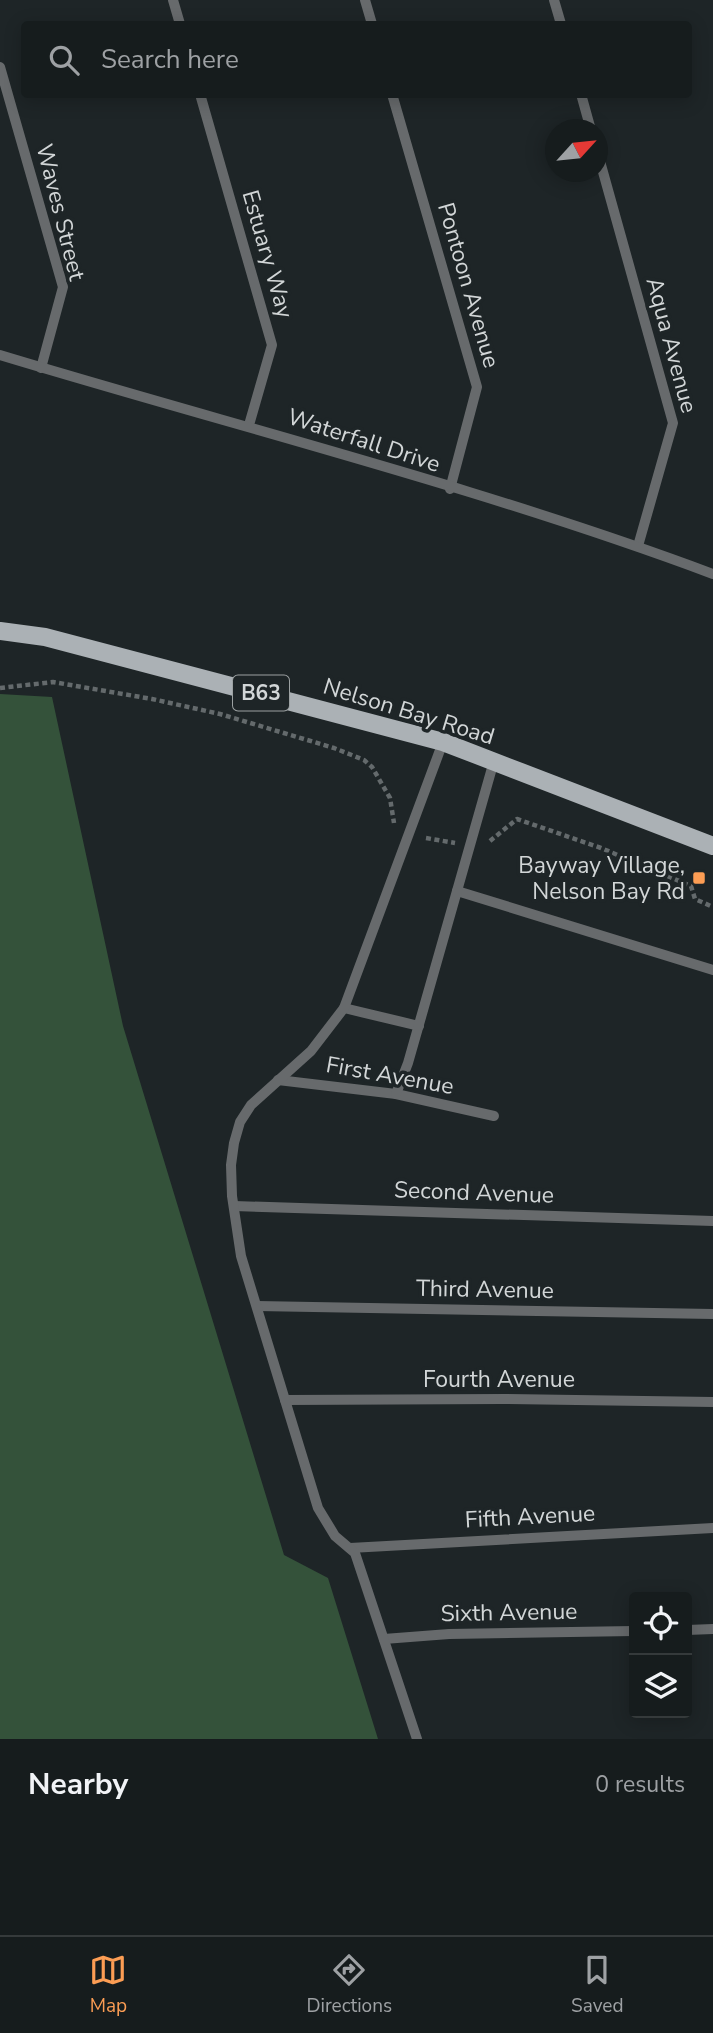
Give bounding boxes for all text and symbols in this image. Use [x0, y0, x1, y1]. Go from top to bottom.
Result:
search box [21, 21, 692, 98]
icon: search [45, 41, 83, 79]
text: Search here [101, 42, 239, 77]
north arrow [545, 119, 608, 182]
street label: Waves Street [29, 141, 93, 285]
street label: Estuary Way [234, 186, 301, 322]
street label: Pontoon Avenue [430, 199, 507, 371]
street label: Aqua Avenue [639, 274, 705, 416]
street label: Waterfall Drive [283, 401, 444, 480]
street label: Nelson Bay Road [319, 671, 498, 752]
road number: B63 [233, 676, 289, 710]
place label: Bayway Village, Nelson Bay Rd [518, 850, 685, 907]
marker: Bayway Village, Nelson Bay Rd [691, 870, 707, 886]
street label: First Avenue [324, 1049, 456, 1102]
street label: Second Avenue [393, 1174, 555, 1211]
street label: Third Avenue [416, 1273, 554, 1306]
street label: Fourth Avenue [423, 1364, 575, 1395]
street label: Fifth Avenue [464, 1498, 596, 1535]
map controls [629, 1592, 692, 1718]
button: locate [629, 1592, 692, 1655]
street label: Sixth Avenue [440, 1596, 578, 1629]
button: layers [629, 1655, 692, 1718]
text: Nearby [28, 1764, 128, 1805]
text: 0 results [595, 1769, 685, 1800]
tab: Map [89, 1951, 127, 2019]
tab: Directions [306, 1951, 392, 2019]
tab: Saved [571, 1951, 624, 2019]

